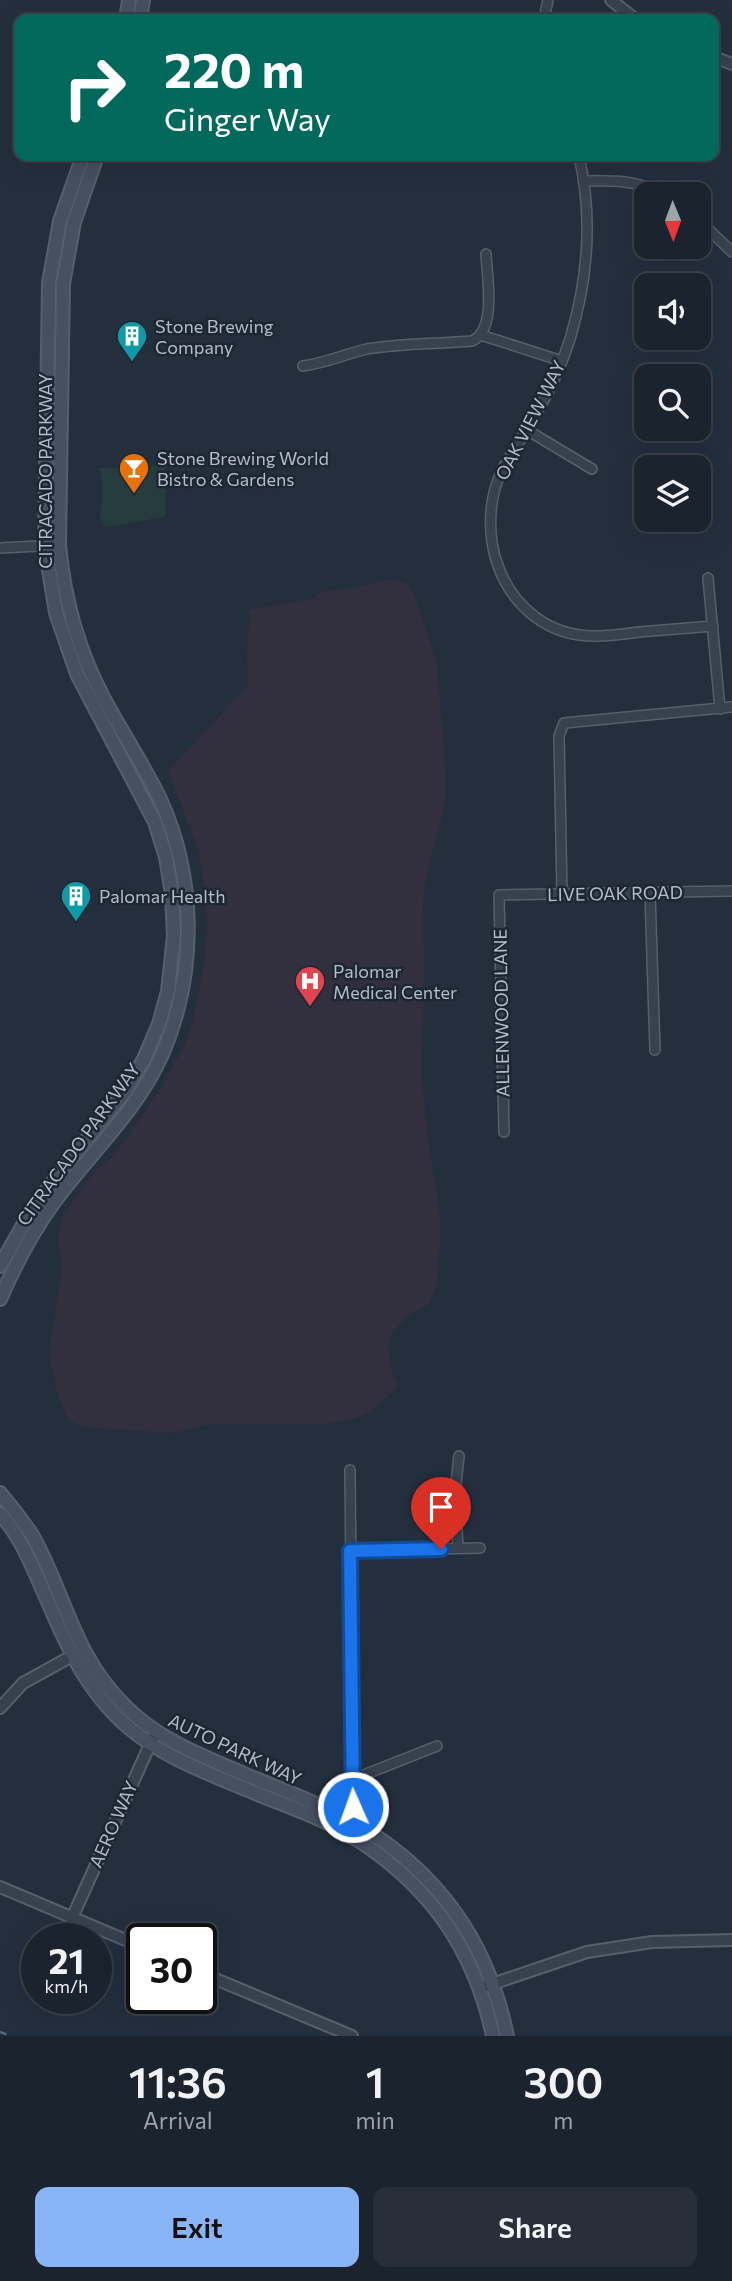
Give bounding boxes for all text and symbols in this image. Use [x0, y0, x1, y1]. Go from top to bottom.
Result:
text: 220 m [164, 38, 304, 98]
icon: right [49, 42, 140, 133]
text: Ginger Way [164, 98, 331, 138]
north arrow [634, 182, 710, 259]
map controls [634, 182, 711, 532]
button: sound [634, 273, 711, 350]
place label: Stone Brewing Company [155, 315, 274, 358]
building icon: Stone Brewing Company [115, 319, 149, 363]
street label: OAK VIEW WAY [490, 356, 570, 484]
button: search [634, 364, 711, 441]
street label: CITRACADO PARKWAY [34, 373, 56, 569]
place label: Stone Brewing World Bistro & Gardens [157, 447, 329, 490]
bar icon: Stone Brewing World Bistro & Gardens [117, 451, 151, 495]
button: layers [634, 455, 711, 532]
building icon: Palomar Health [59, 879, 93, 923]
street label: LIVE OAK ROAD [547, 881, 683, 905]
place label: Palomar Health [99, 885, 225, 907]
street label: ALLENWOOD LANE [489, 929, 513, 1097]
place label: Palomar Medical Center [333, 960, 457, 1003]
hospital icon: Palomar Medical Center [293, 964, 327, 1008]
street label: CITRACADO PARKWAY [12, 1058, 145, 1230]
pin [411, 1477, 471, 1549]
icon: arrive [422, 1488, 460, 1526]
street label: AUTO PARK WAY [165, 1709, 305, 1790]
position arrow [316, 1770, 390, 1844]
street label: AERO WAY [84, 1777, 142, 1871]
speed limit sign: 30 [126, 1923, 217, 2014]
text: 21 [49, 1938, 84, 1981]
text: km/h [45, 1975, 88, 1997]
text: 11:36 [129, 2055, 227, 2107]
text: 1 [366, 2055, 384, 2107]
text: 300 [523, 2055, 603, 2107]
text: Arrival [143, 2106, 213, 2134]
text: min [356, 2106, 395, 2134]
text: m [553, 2106, 573, 2134]
button: Exit [35, 2187, 359, 2267]
button: Share [373, 2187, 697, 2267]

